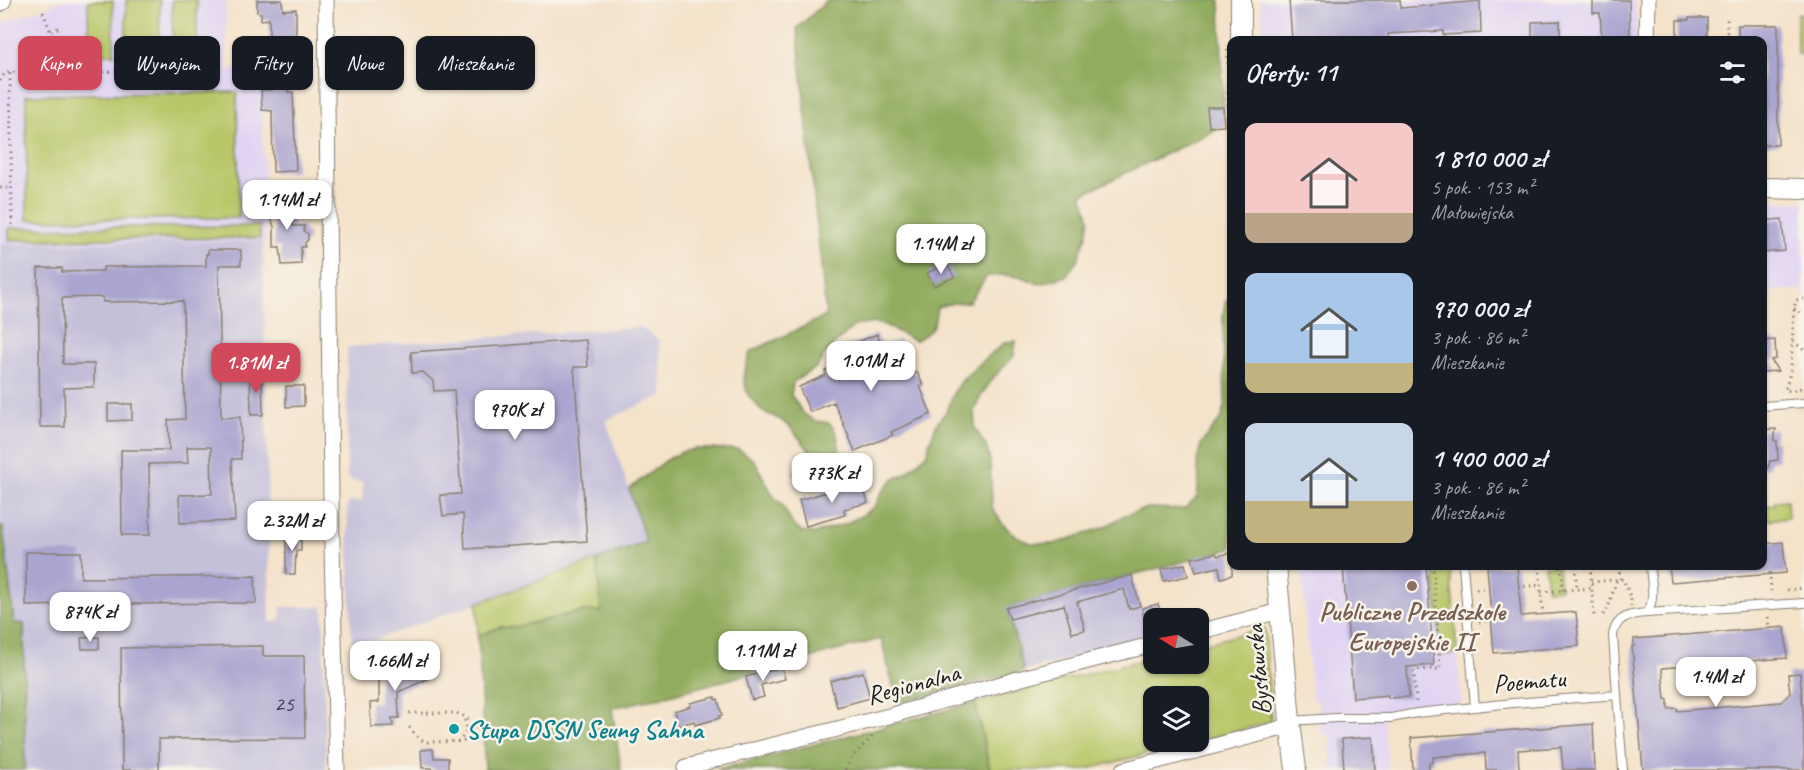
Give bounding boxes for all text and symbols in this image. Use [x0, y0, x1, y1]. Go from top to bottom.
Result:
chip: Kupno [18, 36, 102, 90]
chip: Wynajem [114, 36, 220, 90]
chip: Filtry [232, 36, 313, 90]
chip: Nowe [325, 36, 404, 90]
chip: Mieszkanie [416, 36, 535, 90]
text: Oferty: 11 [1245, 56, 1337, 89]
icon: filters [1716, 56, 1749, 89]
text: 1 810 000 zł [1431, 142, 1546, 175]
icon: home [1293, 147, 1365, 219]
text: 5 pok. · 153 m² [1431, 175, 1534, 200]
pin: 1.14M zł [225, 180, 349, 231]
text: 1.14M zł [256, 187, 318, 212]
text: Małowiejska [1431, 200, 1513, 225]
pin: 1.14M zł [879, 224, 1003, 275]
text: 1.14M zł [910, 231, 972, 256]
text: 970 000 zł [1431, 292, 1527, 325]
icon: home [1293, 297, 1365, 369]
text: 3 pok. · 86 m² [1431, 325, 1525, 350]
pin: 1.01M zł [809, 341, 933, 392]
pin: 1.81M zł [194, 343, 318, 394]
text: 1.01M zł [840, 348, 902, 373]
text: 1.81M zł [225, 350, 287, 375]
text: Mieszkanie [1431, 350, 1504, 375]
pin: 970K zł [460, 390, 570, 441]
text: 970K zł [489, 397, 541, 422]
text: 1 400 000 zł [1431, 442, 1546, 475]
icon: home [1293, 447, 1365, 519]
pin: 773K zł [777, 453, 887, 504]
text: 773K zł [806, 460, 858, 485]
text: 3 pok. · 86 m² [1431, 475, 1525, 500]
text: Mieszkanie [1431, 500, 1504, 525]
pin: 2.32M zł [230, 501, 354, 552]
text: 2.32M zł [261, 508, 323, 533]
marker: Publiczne Przedszkole Europejskie II [1405, 579, 1419, 593]
pin: 874K zł [35, 592, 145, 643]
place label: Publiczne Przedszkole Europejskie II [1319, 595, 1507, 658]
text: 874K zł [64, 599, 116, 624]
north arrow [1143, 608, 1209, 674]
map controls [1143, 608, 1209, 752]
street label: Bysławska [1237, 622, 1278, 716]
pin: 1.11M zł [701, 631, 825, 682]
text: 1.11M zł [732, 638, 794, 663]
pin: 1.66M zł [333, 641, 457, 692]
text: 1.66M zł [364, 648, 426, 673]
street label: Regionalna [863, 655, 965, 712]
pin: 1.4M zł [1661, 657, 1771, 708]
street label: Poematu [1492, 661, 1568, 701]
text: 1.4M zł [1690, 664, 1742, 689]
button: layers [1143, 686, 1209, 752]
house number: 25 [274, 690, 295, 718]
place label: Stupa DSSN Seung Sahna [466, 713, 705, 746]
marker: Stupa DSSN Seung Sahna [447, 722, 461, 736]

